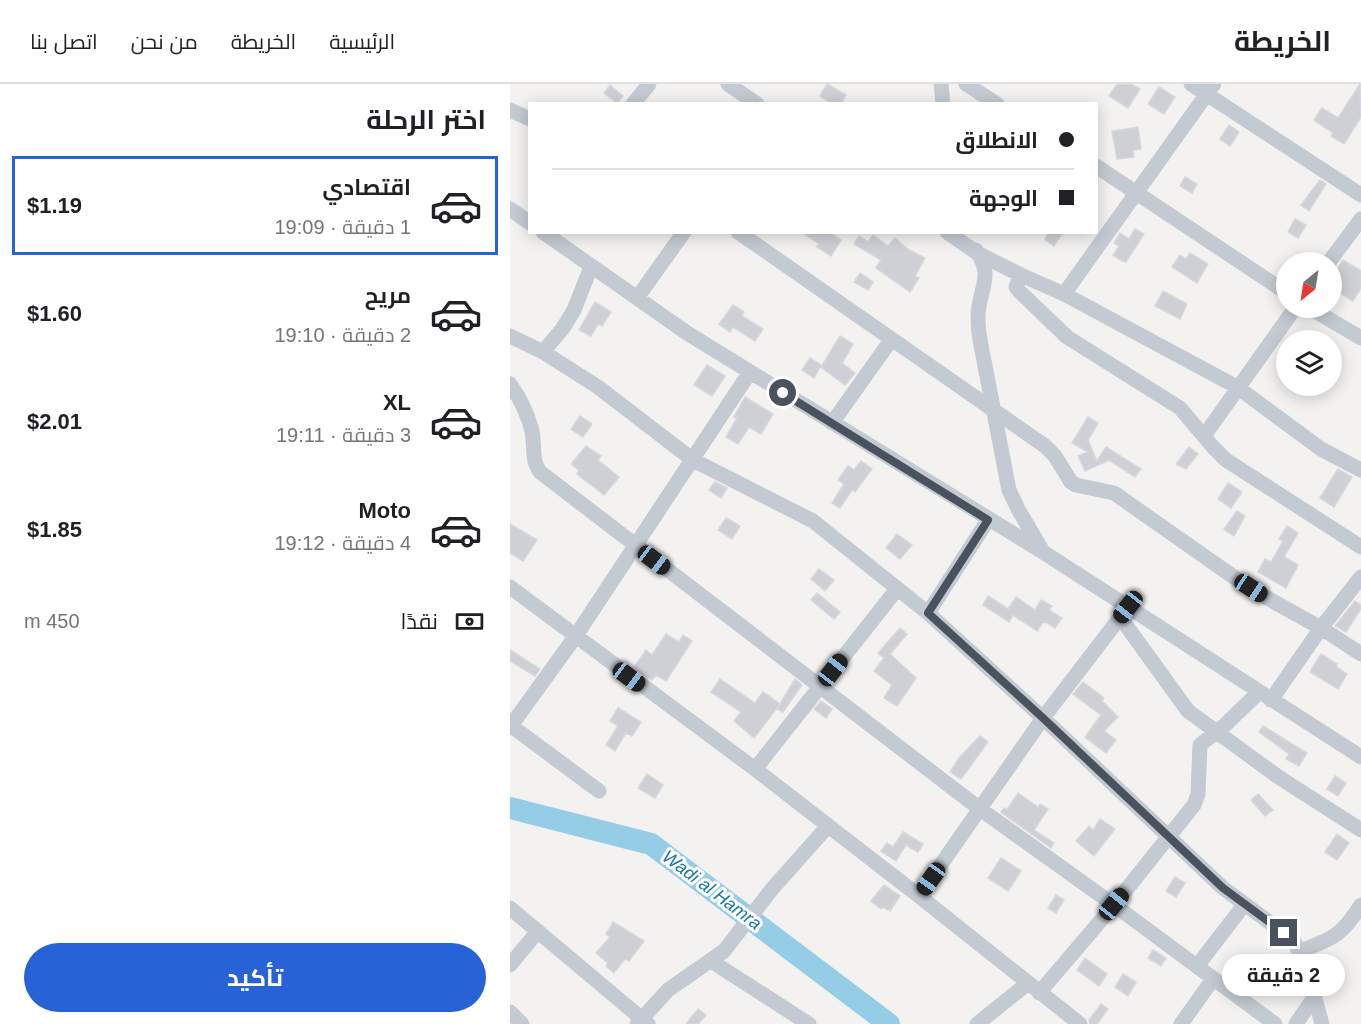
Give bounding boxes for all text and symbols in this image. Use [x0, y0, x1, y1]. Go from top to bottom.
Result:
text: الخريطة [1234, 26, 1331, 57]
text: اتصل بنا [30, 30, 98, 53]
text: من نحن [131, 30, 198, 53]
text: الخريطة [231, 30, 296, 53]
text: الرئيسية [329, 30, 395, 53]
text: اختر الرحلة [366, 105, 486, 135]
text: الانطلاق [955, 128, 1038, 153]
text: اقتصادي [322, 175, 411, 200]
icon: car [429, 179, 483, 233]
text: الوجهة [969, 186, 1038, 211]
text: $1.19 [27, 193, 82, 218]
text: 1 دقيقة · 19:09 [274, 216, 411, 238]
north arrow [1276, 252, 1342, 318]
map controls [1276, 252, 1342, 396]
text: مريح [365, 283, 411, 308]
icon: car [429, 287, 483, 341]
text: $1.60 [27, 301, 82, 326]
text: 2 دقيقة · 19:10 [274, 324, 411, 346]
button: layers [1276, 330, 1342, 396]
route start [769, 379, 796, 406]
text: XL [383, 390, 411, 415]
icon: car [429, 395, 483, 449]
text: $2.01 [27, 409, 82, 434]
text: 3 دقيقة · 19:11 [276, 424, 411, 446]
text: Moto [358, 498, 411, 523]
icon: car [429, 503, 483, 557]
text: $1.85 [27, 517, 82, 542]
text: 4 دقيقة · 19:12 [274, 532, 411, 554]
car [634, 542, 674, 578]
car [1231, 571, 1271, 605]
car [1110, 587, 1146, 627]
icon: cash [453, 605, 486, 638]
text: نقدًا [400, 609, 438, 634]
text: 450 m [24, 610, 80, 632]
car [815, 650, 851, 690]
car [609, 659, 649, 695]
water label: Wadi al Hamra [659, 846, 765, 934]
car [913, 859, 949, 899]
car [1096, 884, 1132, 924]
route end [1270, 919, 1297, 946]
button: تأكيد [24, 943, 486, 1012]
callout: 2 دقيقة [1222, 954, 1346, 996]
text: 2 دقيقة [1247, 964, 1320, 986]

